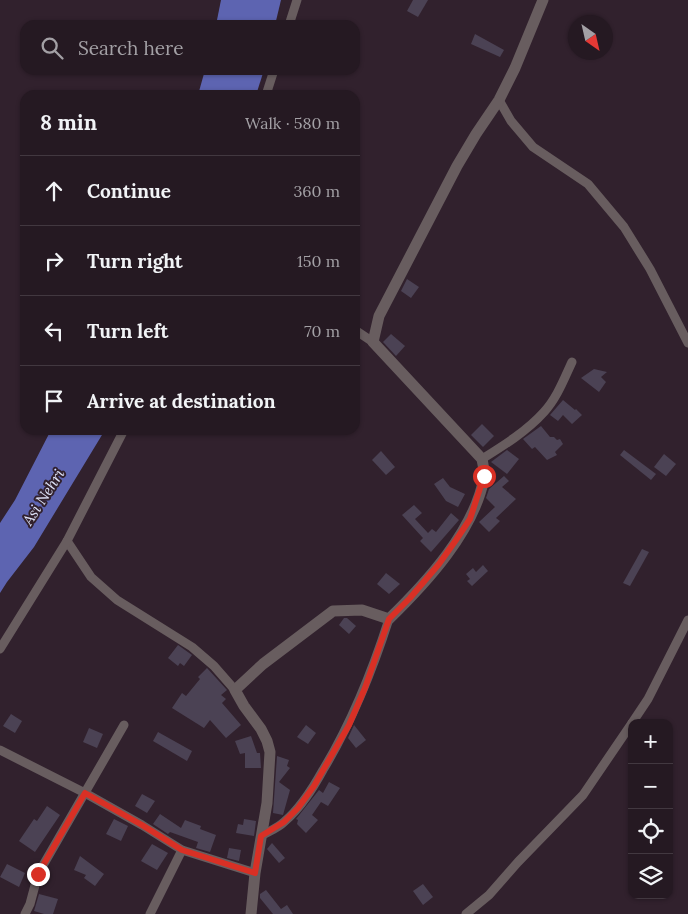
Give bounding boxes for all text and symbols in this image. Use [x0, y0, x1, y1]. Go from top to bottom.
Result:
north arrow [568, 15, 613, 60]
search box [20, 20, 360, 75]
icon: search [38, 34, 66, 62]
text: Search here [78, 36, 184, 60]
text: 8 min [40, 109, 97, 136]
text: Walk · 580 m [245, 113, 340, 133]
icon: ahead [40, 177, 68, 205]
text: Continue [87, 179, 171, 203]
text: 360 m [293, 181, 340, 201]
icon: right [40, 247, 68, 275]
text: Turn right [87, 249, 183, 273]
text: 150 m [297, 251, 340, 271]
icon: left [40, 317, 68, 345]
text: Turn left [87, 319, 168, 343]
text: 70 m [304, 321, 340, 341]
icon: arrive [40, 387, 68, 415]
text: Arrive at destination [87, 389, 276, 413]
water label: Asi Nehri [17, 465, 68, 530]
route start [473, 465, 496, 488]
map controls [628, 719, 673, 899]
button: + [628, 719, 673, 764]
button: − [628, 764, 673, 809]
button: locate [628, 809, 673, 854]
button: layers [628, 854, 673, 899]
route end [27, 863, 50, 886]

